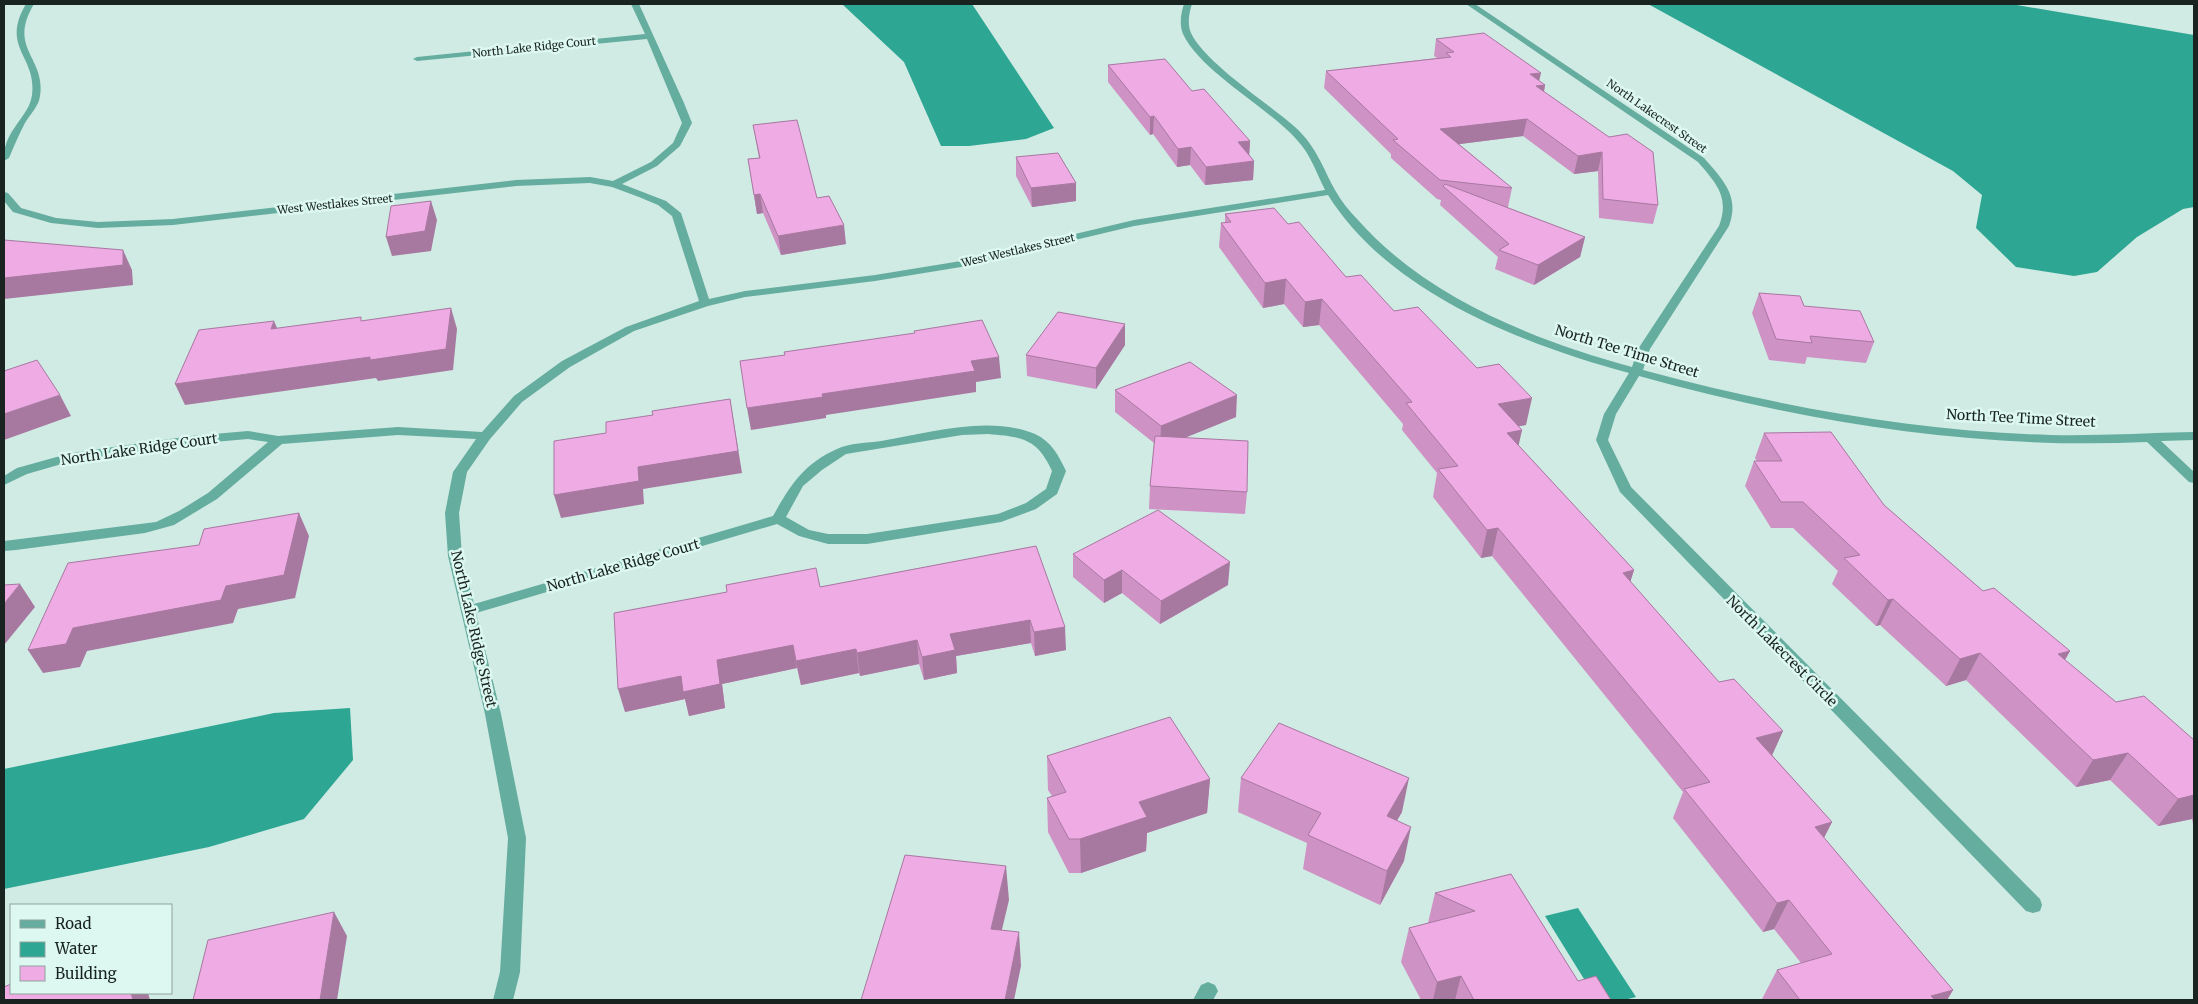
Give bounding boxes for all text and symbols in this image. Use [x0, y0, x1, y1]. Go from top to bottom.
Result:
street label: North Lake Ridge Court [471, 33, 597, 60]
street label: North Lakecrest Street [1604, 76, 1710, 156]
street label: West Westlakes Street [276, 191, 394, 217]
street label: West Westlakes Street [959, 230, 1077, 270]
street label: North Tee Time Street [1553, 321, 1702, 382]
street label: North Tee Time Street [1946, 405, 2097, 431]
street label: North Lake Ridge Court [59, 429, 219, 469]
street label: North Lake Ridge Court [545, 534, 702, 595]
street label: North Lake Ridge Street [447, 549, 501, 710]
street label: North Lakecrest Circle [1723, 592, 1841, 710]
legend [10, 904, 172, 994]
text: Road [55, 914, 91, 933]
text: Water [54, 939, 98, 958]
text: Building [55, 964, 117, 983]

